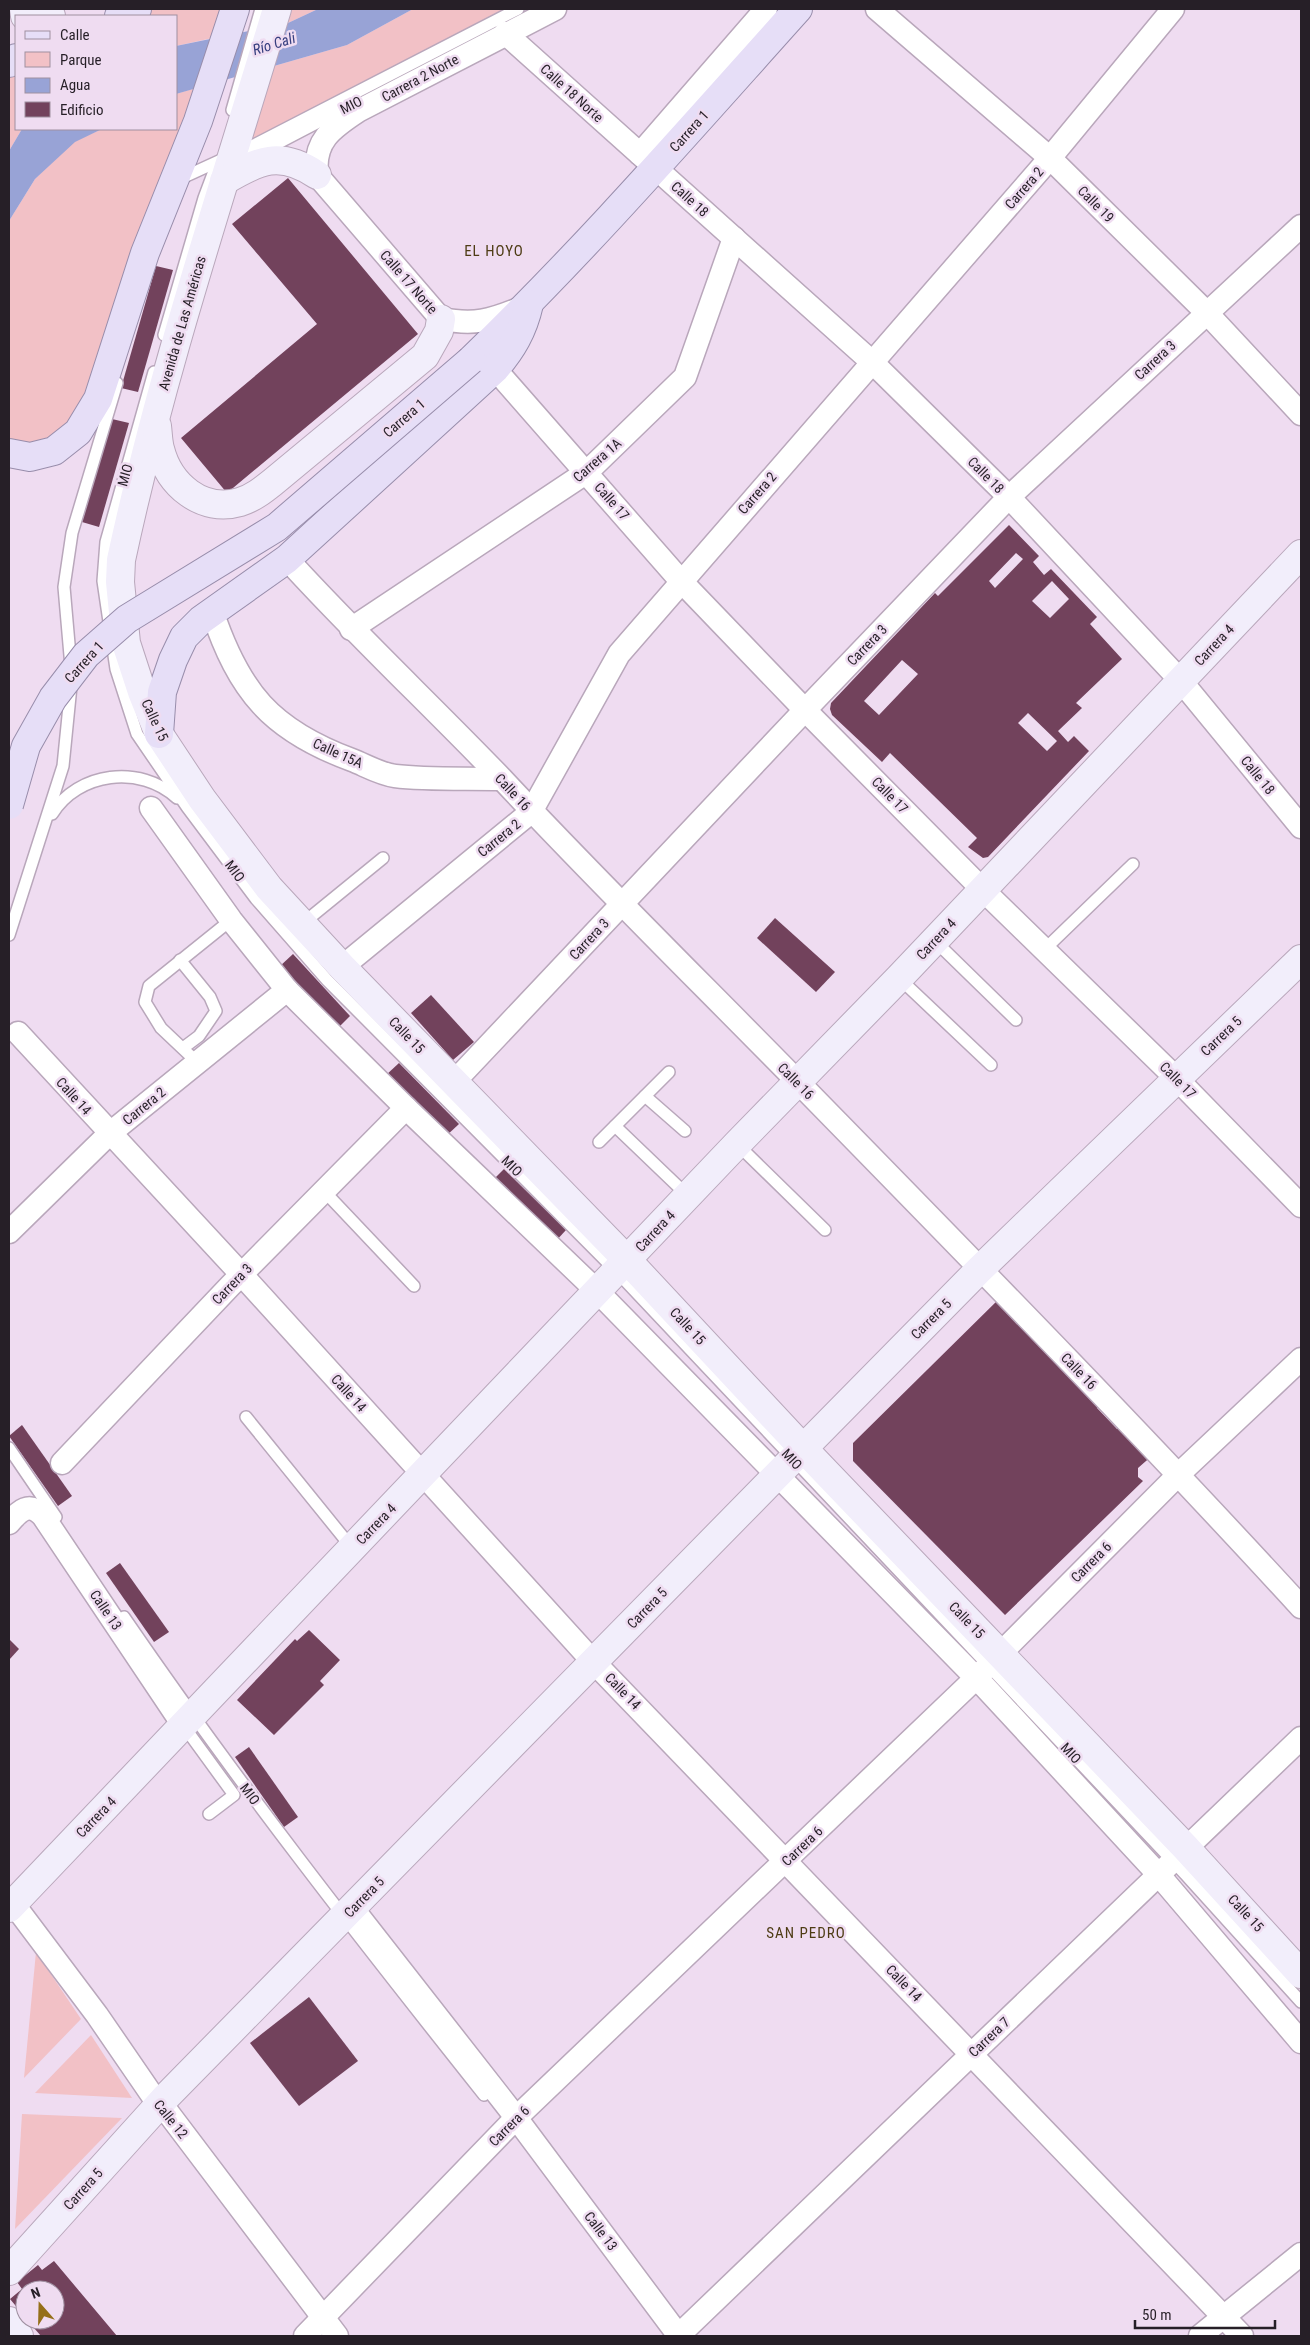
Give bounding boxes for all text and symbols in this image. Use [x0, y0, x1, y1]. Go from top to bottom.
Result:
legend [15, 15, 178, 130]
text: Calle [60, 26, 90, 44]
water label: Río Cali [250, 29, 298, 59]
text: Parque [60, 51, 102, 69]
street label: Carrera 2 Norte [379, 51, 462, 105]
street label: Calle 18 Norte [537, 61, 607, 126]
text: Agua [60, 76, 90, 94]
street label: MIO [337, 93, 365, 117]
text: Edificio [60, 101, 103, 119]
street label: Carrera 1 [666, 107, 712, 155]
street label: Carrera 2 [1001, 164, 1047, 212]
street label: Calle 18 [668, 178, 712, 220]
street label: Calle 19 [1075, 183, 1117, 225]
district label: EL HOYO [464, 242, 524, 260]
street label: Calle 17 Norte [377, 247, 441, 317]
street label: Avenida de Las Américas [155, 254, 209, 392]
street label: Carrera 3 [1131, 337, 1179, 383]
street label: Carrera 1 [380, 395, 428, 441]
street label: Carrera 1A [570, 435, 624, 485]
street label: Calle 18 [965, 454, 1008, 497]
street label: MIO [114, 462, 136, 488]
street label: Carrera 2 [734, 469, 780, 517]
street label: Calle 17 [591, 479, 633, 523]
street label: Carrera 3 [844, 621, 890, 669]
street label: Carrera 4 [1191, 621, 1237, 669]
street label: Carrera 1 [61, 638, 107, 686]
street label: Calle 15 [138, 696, 172, 744]
street label: Calle 15A [311, 735, 365, 771]
street label: Calle 18 [1238, 753, 1278, 797]
street label: Calle 16 [492, 770, 534, 814]
street label: Calle 17 [869, 774, 912, 817]
street label: Carrera 2 [474, 816, 524, 860]
street label: MIO [222, 857, 248, 885]
street label: Carrera 3 [566, 915, 612, 963]
street label: Carrera 4 [913, 915, 959, 963]
street label: Calle 15 [386, 1013, 428, 1057]
street label: Carrera 5 [1197, 1013, 1245, 1059]
street label: Calle 17 [1157, 1059, 1200, 1102]
street label: Calle 16 [775, 1060, 818, 1103]
street label: Calle 14 [53, 1074, 95, 1118]
street label: Carrera 2 [119, 1084, 169, 1128]
street label: MIO [498, 1152, 526, 1180]
street label: Carrera 4 [632, 1207, 678, 1255]
street label: Carrera 3 [209, 1260, 255, 1308]
street label: Carrera 5 [908, 1295, 955, 1342]
street label: Calle 15 [667, 1304, 709, 1348]
street label: Calle 16 [1058, 1349, 1100, 1393]
street label: Calle 14 [328, 1371, 370, 1415]
street label: MIO [778, 1445, 806, 1473]
street label: Carrera 4 [353, 1500, 399, 1548]
street label: Carrera 6 [1068, 1538, 1115, 1585]
street label: Carrera 5 [624, 1584, 670, 1632]
street label: Calle 13 [87, 1587, 125, 1633]
street label: Calle 15 [946, 1598, 988, 1642]
street label: Calle 14 [602, 1669, 644, 1713]
street label: MIO [1057, 1739, 1085, 1767]
street label: MIO [237, 1780, 263, 1808]
street label: Carrera 4 [73, 1793, 119, 1841]
street label: Carrera 6 [778, 1823, 826, 1869]
street label: Carrera 5 [341, 1873, 387, 1921]
street label: Calle 15 [1225, 1891, 1267, 1935]
district label: SAN PEDRO [766, 1924, 846, 1942]
street label: Calle 14 [883, 1961, 925, 2005]
street label: Carrera 7 [965, 2014, 1013, 2060]
street label: Calle 12 [151, 2097, 191, 2141]
street label: Carrera 6 [486, 2102, 533, 2149]
street label: Carrera 5 [60, 2165, 106, 2213]
street label: Calle 13 [581, 2208, 621, 2254]
north arrow [15, 2280, 65, 2330]
text: N [29, 2284, 42, 2302]
scale bar [1135, 2298, 1275, 2330]
text: 50 m [1142, 2306, 1172, 2324]

